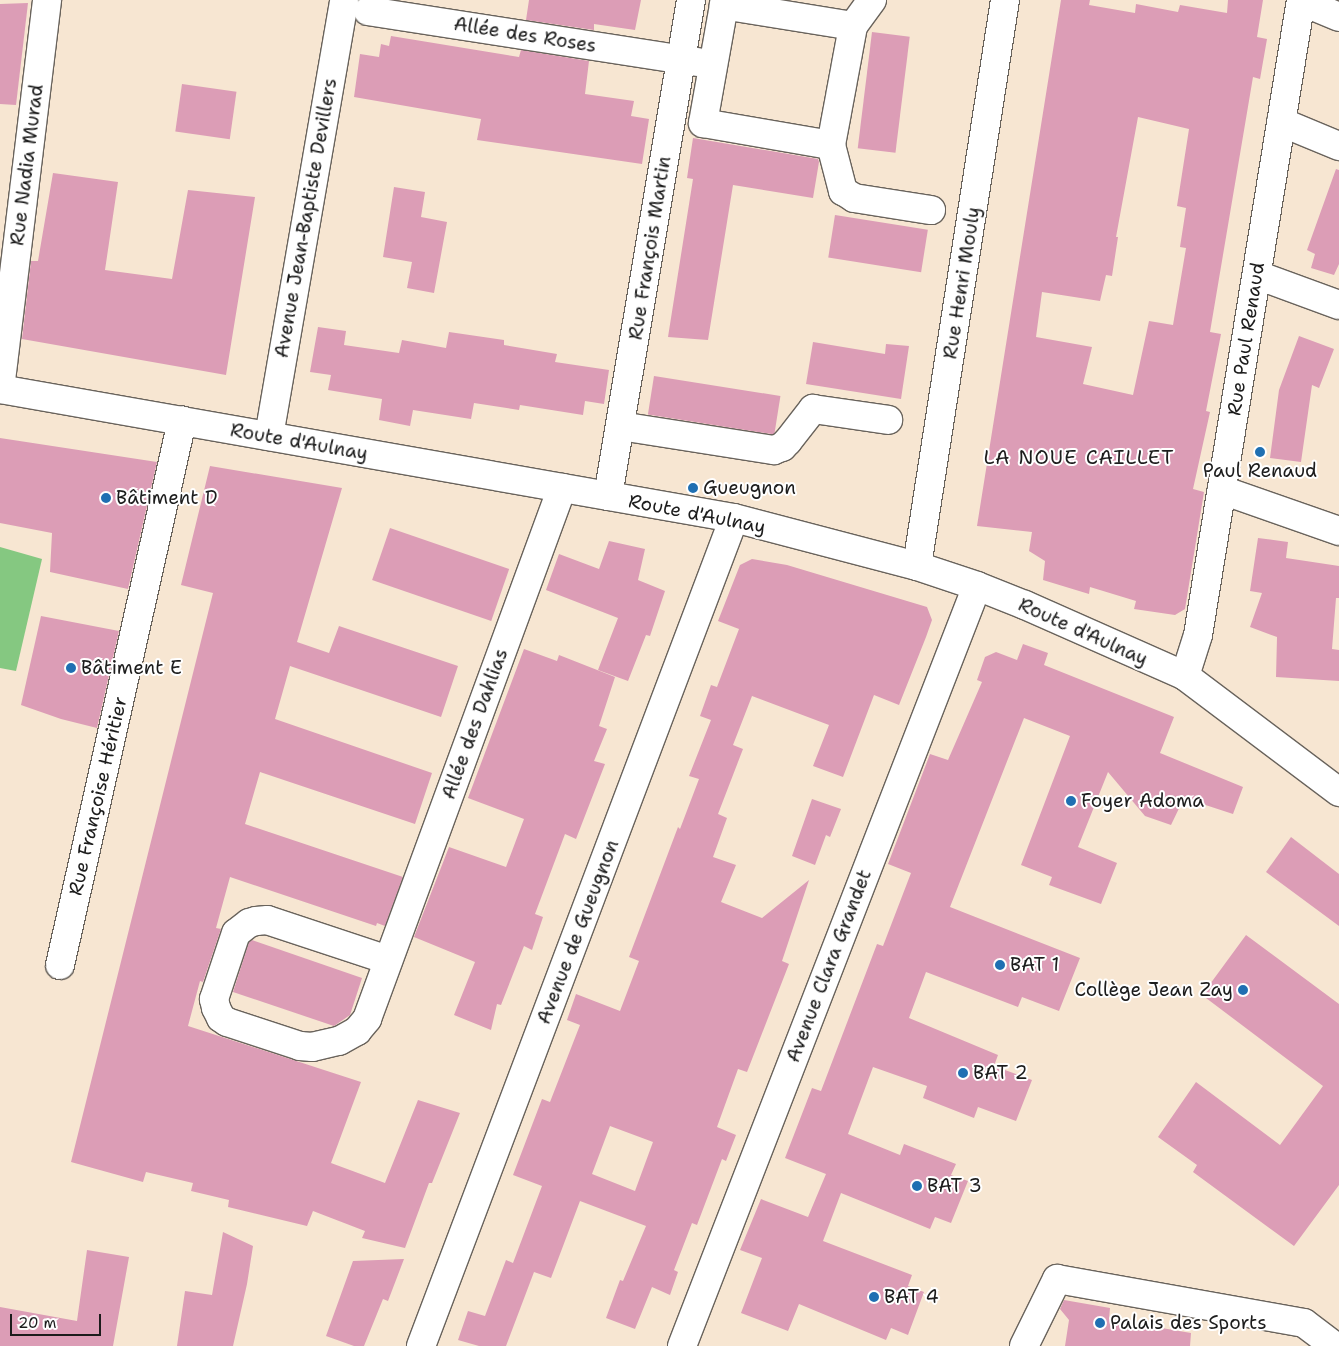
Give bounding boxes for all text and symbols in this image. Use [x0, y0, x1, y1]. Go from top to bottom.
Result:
street label: Allée des Roses [452, 12, 598, 58]
street label: Avenue Jean-Baptiste Devillers [270, 76, 342, 360]
street label: Rue Nadia Murad [6, 83, 48, 247]
street label: Rue François Martin [624, 154, 676, 342]
street label: Rue Henri Mouly [939, 205, 985, 361]
street label: Rue Paul Renaud [1223, 261, 1269, 417]
street label: Route d'Aulnay [229, 419, 369, 465]
district label: LA NOUE CAILLET [982, 445, 1176, 469]
marker: Paul Renaud [1254, 446, 1266, 458]
place label: Paul Renaud [1203, 460, 1317, 482]
place label: Gueugnon [703, 477, 796, 499]
marker: Gueugnon [687, 482, 699, 494]
place label: Bâtiment D [116, 487, 218, 509]
street label: Route d'Aulnay [627, 490, 767, 538]
marker: Bâtiment D [100, 492, 112, 504]
street label: Route d'Aulnay [1015, 593, 1151, 671]
street label: Allée des Dahlias [437, 646, 513, 802]
place label: Bâtiment E [81, 657, 182, 679]
marker: Bâtiment E [65, 662, 77, 674]
street label: Rue Françoise Héritier [64, 694, 132, 898]
place label: Foyer Adoma [1081, 790, 1204, 812]
marker: Foyer Adoma [1065, 795, 1077, 807]
street label: Avenue de Gueugnon [532, 837, 624, 1027]
street label: Avenue Clara Grandet [782, 866, 876, 1066]
place label: BAT 1 [1010, 954, 1060, 976]
marker: BAT 1 [994, 959, 1006, 971]
place label: Collège Jean Zay [1075, 979, 1233, 1001]
marker: Collège Jean Zay [1237, 984, 1249, 996]
place label: BAT 2 [973, 1062, 1028, 1084]
marker: BAT 2 [957, 1067, 969, 1079]
place label: BAT 3 [927, 1175, 982, 1197]
marker: BAT 3 [911, 1180, 923, 1192]
place label: BAT 4 [884, 1286, 939, 1308]
marker: BAT 4 [868, 1291, 880, 1303]
scale bar [12, 1304, 104, 1336]
place label: Palais des Sports [1110, 1312, 1267, 1334]
text: 20 m [18, 1313, 57, 1333]
marker: Palais des Sports [1094, 1317, 1106, 1329]

